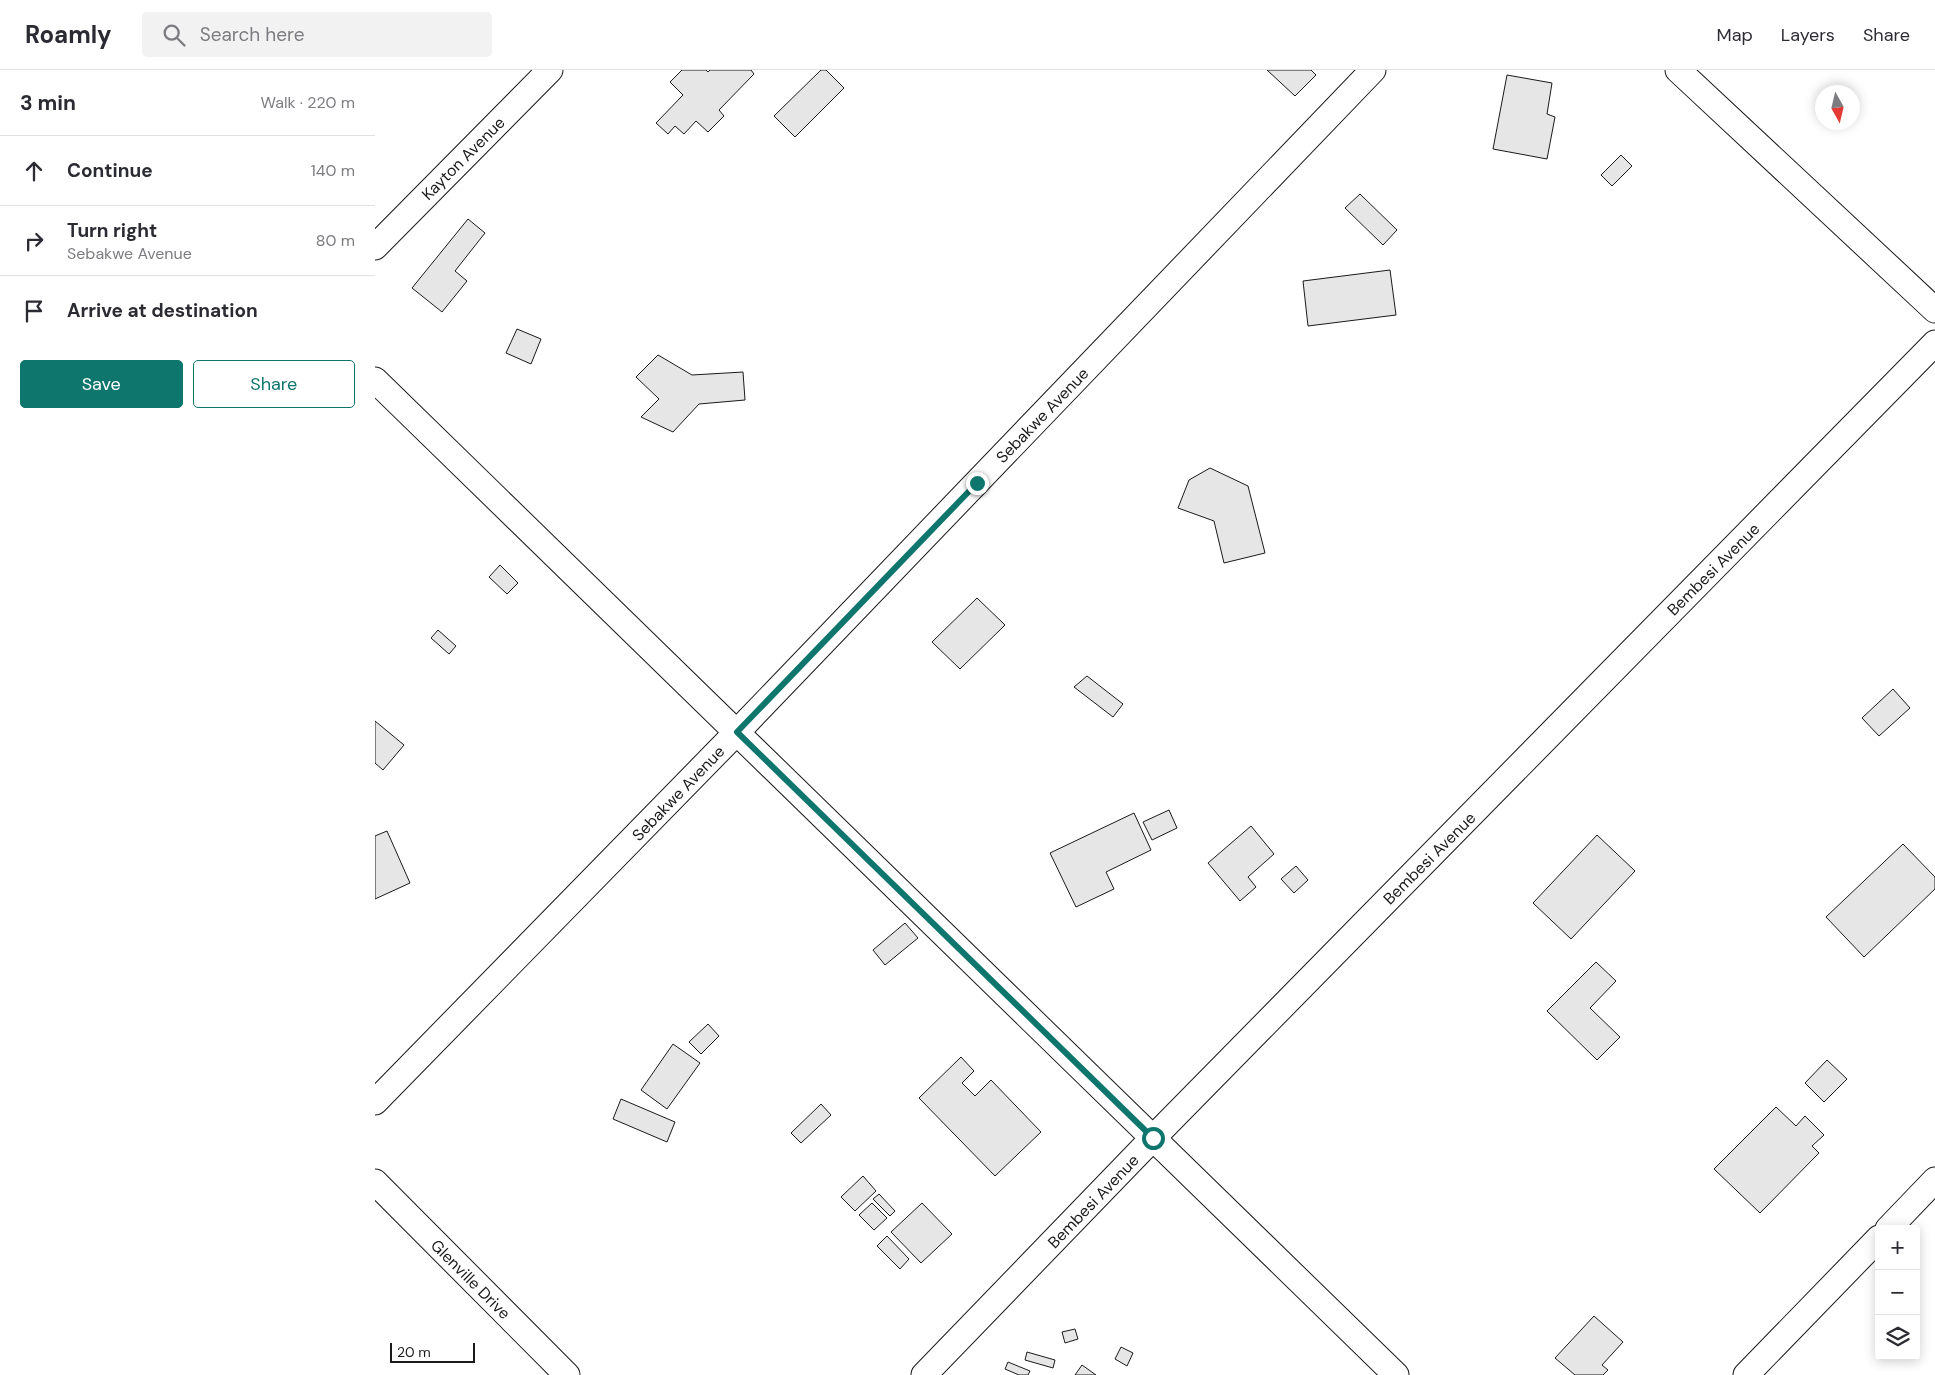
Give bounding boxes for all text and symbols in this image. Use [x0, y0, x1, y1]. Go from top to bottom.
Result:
search box [142, 12, 492, 57]
text: Roamly [25, 19, 112, 50]
icon: search [160, 21, 188, 49]
text: Search here [200, 22, 304, 47]
text: Map [1717, 23, 1753, 47]
text: Layers [1781, 23, 1835, 47]
text: Share [1863, 23, 1910, 47]
north arrow [1815, 85, 1860, 130]
text: 3 min [20, 89, 76, 117]
text: Walk · 220 m [261, 92, 355, 113]
street label: Kayton Avenue [417, 112, 510, 205]
icon: ahead [20, 157, 48, 185]
text: Continue [67, 158, 153, 183]
text: 140 m [311, 160, 355, 181]
text: Turn right [67, 218, 157, 243]
icon: right [20, 227, 48, 255]
text: 80 m [316, 230, 355, 251]
text: Sebakwe Avenue [67, 243, 192, 264]
icon: arrive [20, 297, 48, 325]
text: Arrive at destination [67, 298, 258, 323]
button: Save [20, 360, 183, 408]
button: Share [193, 360, 355, 408]
street label: Sebakwe Avenue [991, 363, 1093, 468]
route end [966, 472, 989, 495]
street label: Bembesi Avenue [1663, 519, 1764, 620]
street label: Sebakwe Avenue [627, 741, 729, 846]
street label: Bembesi Avenue [1379, 808, 1480, 909]
route start [1142, 1127, 1165, 1150]
street label: Bembesi Avenue [1043, 1150, 1143, 1253]
map controls [1875, 1225, 1920, 1360]
button: + [1875, 1225, 1920, 1270]
street label: Glenville Drive [426, 1235, 515, 1324]
button: − [1875, 1270, 1920, 1315]
button: layers [1875, 1315, 1920, 1360]
scale bar [390, 1340, 475, 1363]
text: 20 m [397, 1343, 431, 1361]

